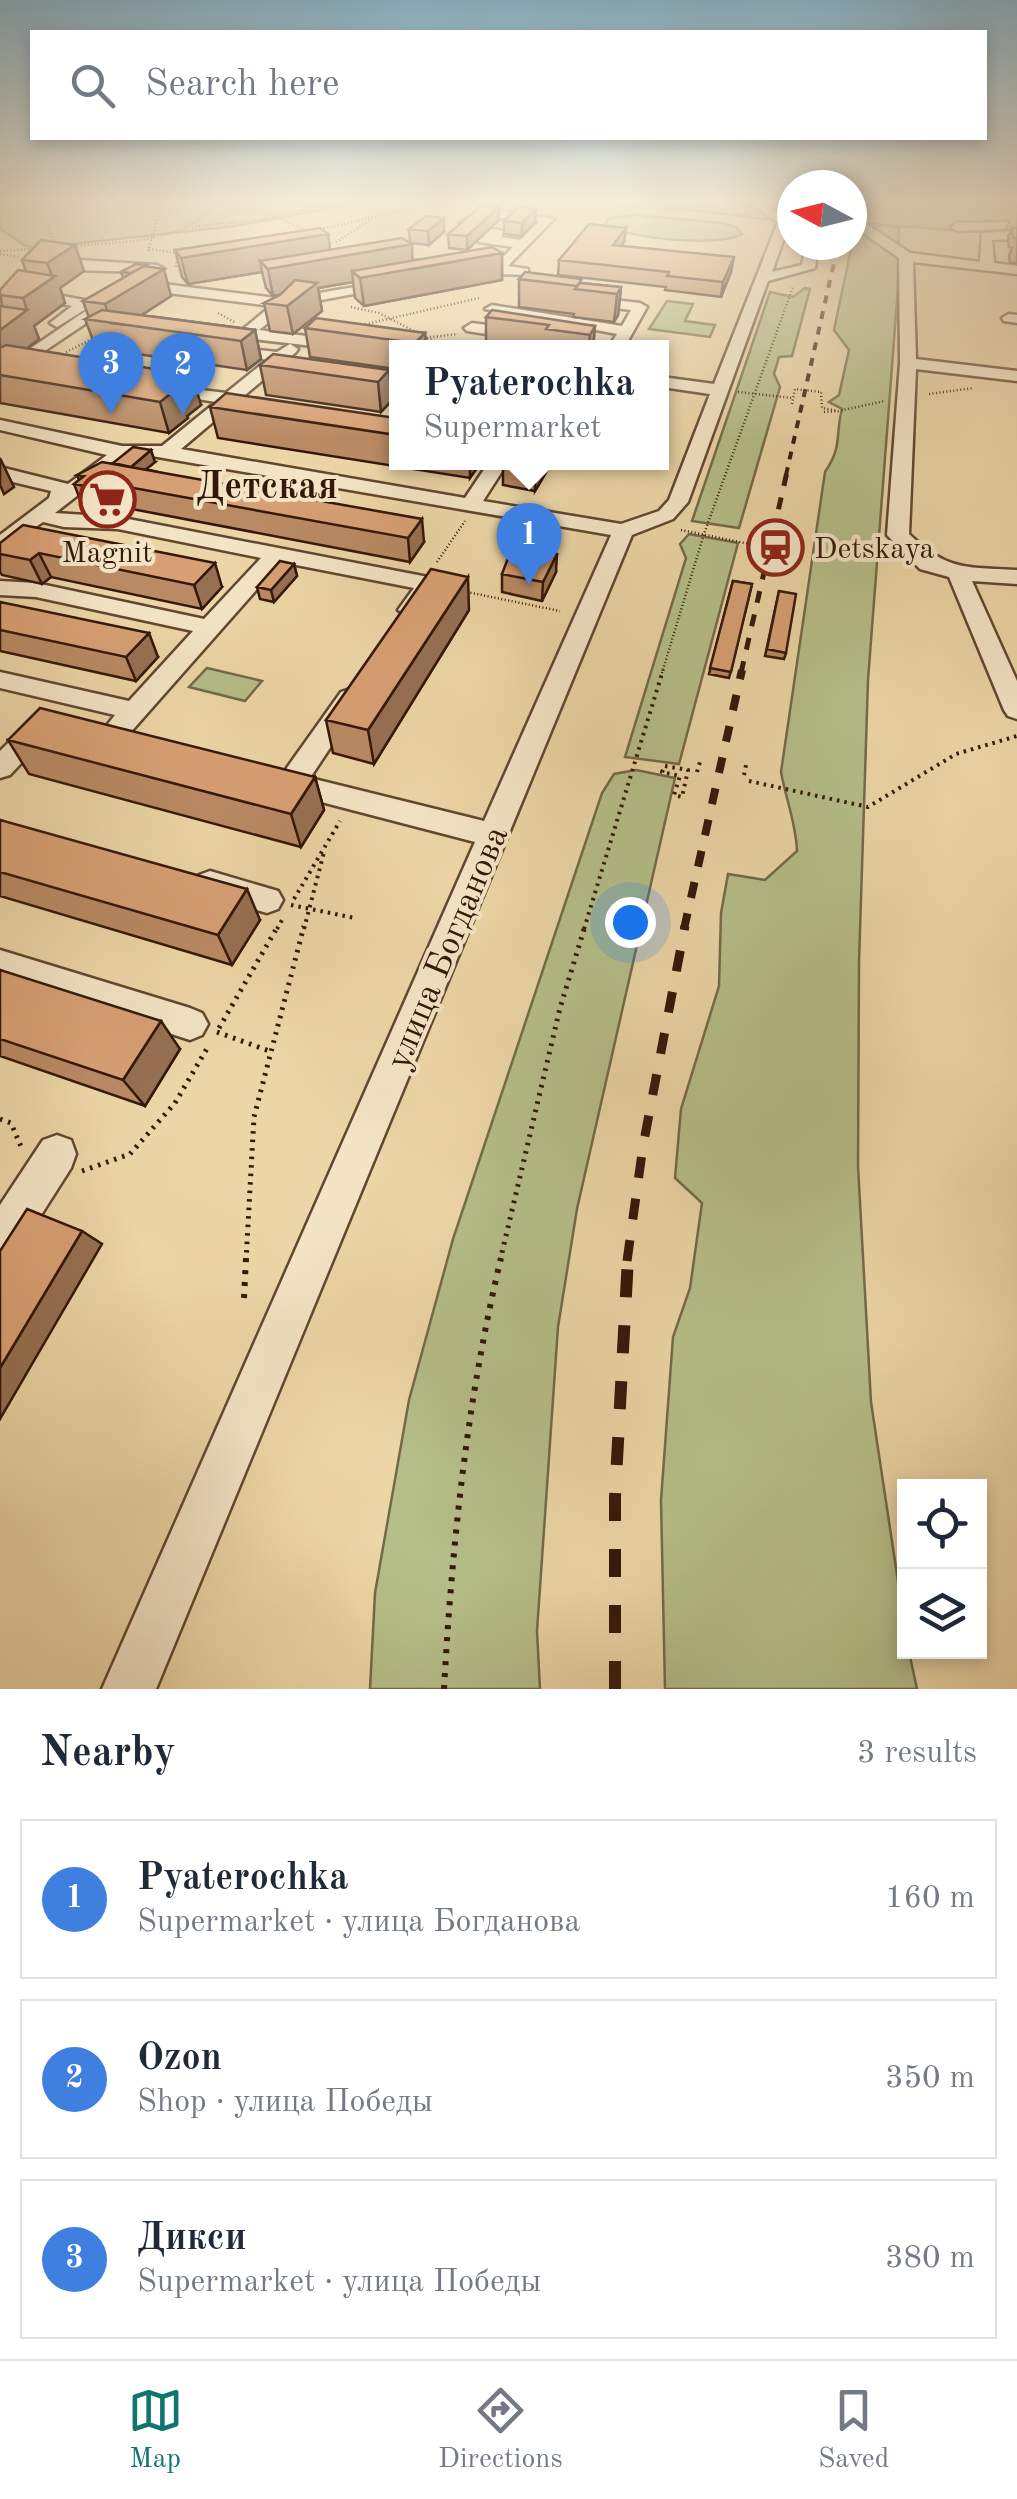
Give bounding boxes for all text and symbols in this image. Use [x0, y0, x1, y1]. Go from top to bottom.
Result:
search box [30, 30, 987, 140]
icon: search [65, 58, 120, 113]
text: Search here [145, 66, 340, 104]
north arrow [777, 170, 867, 260]
pin: 3 [78, 332, 144, 414]
pin: 2 [150, 332, 216, 415]
popup [389, 340, 669, 470]
text: Pyaterochka [423, 366, 635, 404]
text: Supermarket [423, 413, 601, 445]
supermarket icon: Magnit [77, 469, 137, 529]
district label: Детская [196, 469, 338, 507]
pin: 1 [496, 502, 562, 585]
station icon: Detskaya [745, 518, 805, 578]
place label: Detskaya [814, 535, 935, 565]
place label: Magnit [62, 539, 152, 569]
street label: улица Богданова [381, 821, 515, 1075]
your location [605, 897, 656, 948]
map controls [897, 1479, 987, 1659]
button: locate [897, 1479, 987, 1569]
button: layers [897, 1569, 987, 1659]
text: Nearby [40, 1733, 176, 1775]
text: 3 results [857, 1738, 977, 1770]
text: Pyaterochka [137, 1860, 349, 1898]
text: 1 [65, 1883, 84, 1915]
text: 160 m [885, 1883, 975, 1915]
text: Supermarket · улица Богданова [137, 1907, 580, 1939]
text: Ozon [137, 2040, 222, 2078]
text: 2 [65, 2063, 84, 2095]
text: 350 m [885, 2063, 975, 2095]
text: Shop · улица Победы [137, 2087, 433, 2119]
text: Дикси [137, 2220, 246, 2258]
text: 3 [65, 2243, 84, 2275]
text: 380 m [885, 2243, 975, 2275]
text: Supermarket · улица Победы [137, 2267, 541, 2299]
tab: Map [128, 2383, 183, 2478]
tab: Directions [438, 2383, 563, 2478]
tab: Saved [818, 2383, 889, 2478]

